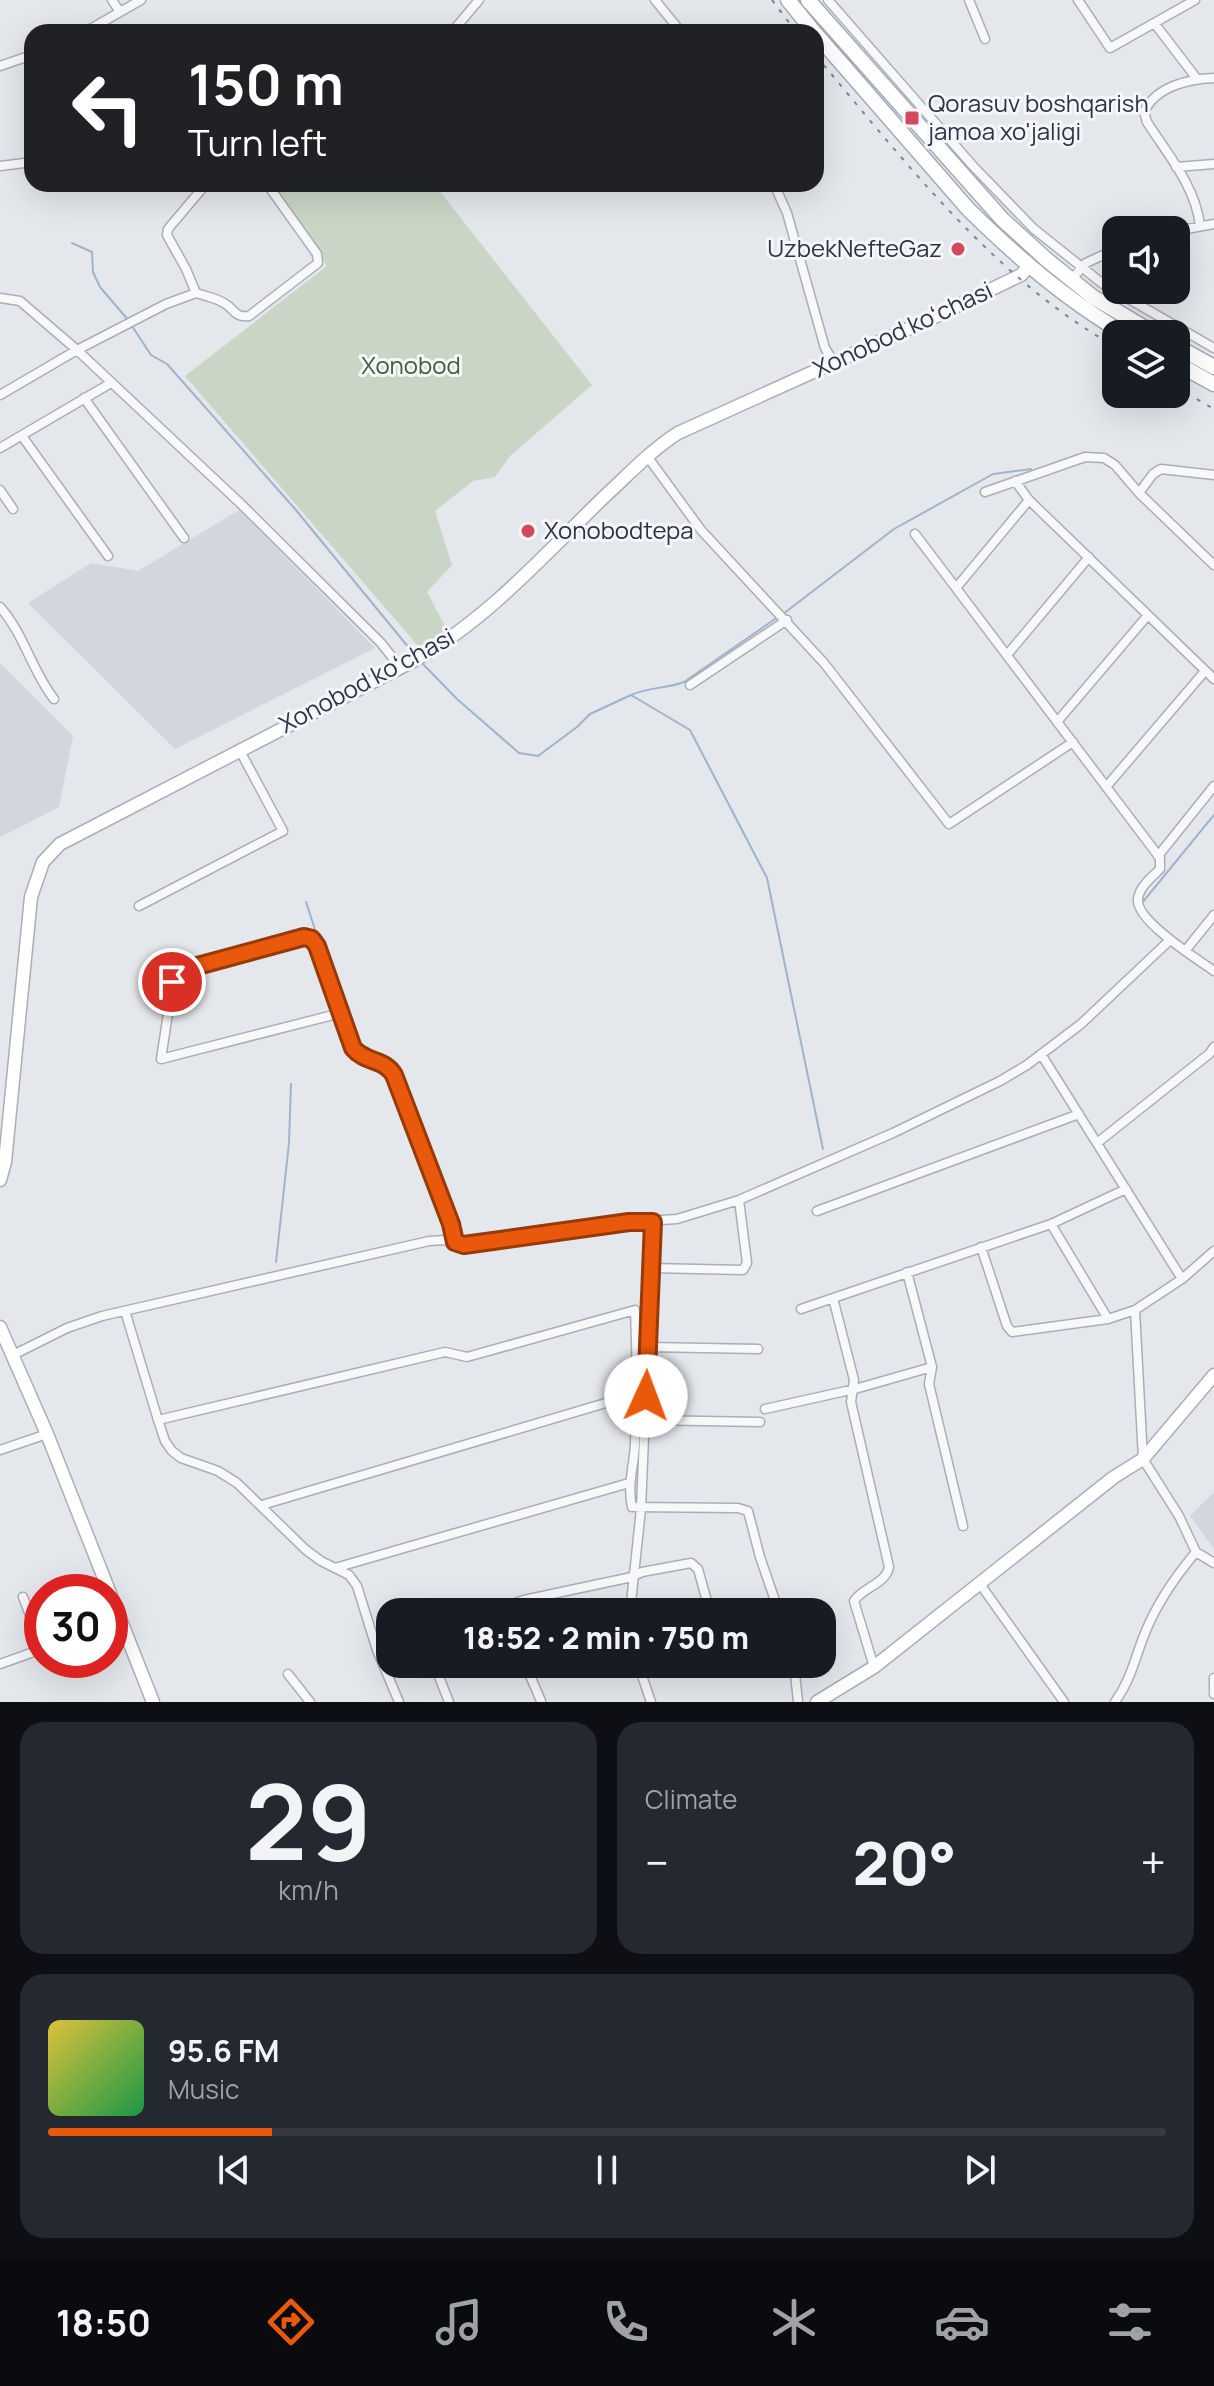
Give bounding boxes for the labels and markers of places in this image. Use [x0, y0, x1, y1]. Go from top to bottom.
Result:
place label: Qorasuv boshqarish jamoa xo'jaligi [927, 86, 1149, 147]
marker: Qorasuv boshqarish jamoa xo'jaligi [903, 109, 921, 127]
place label: UzbekNefteGaz [767, 231, 942, 264]
marker: UzbekNefteGaz [949, 240, 967, 258]
place label: Xonobodtepa [544, 513, 694, 546]
marker: Xonobodtepa [519, 522, 537, 540]
pin [138, 948, 206, 1016]

